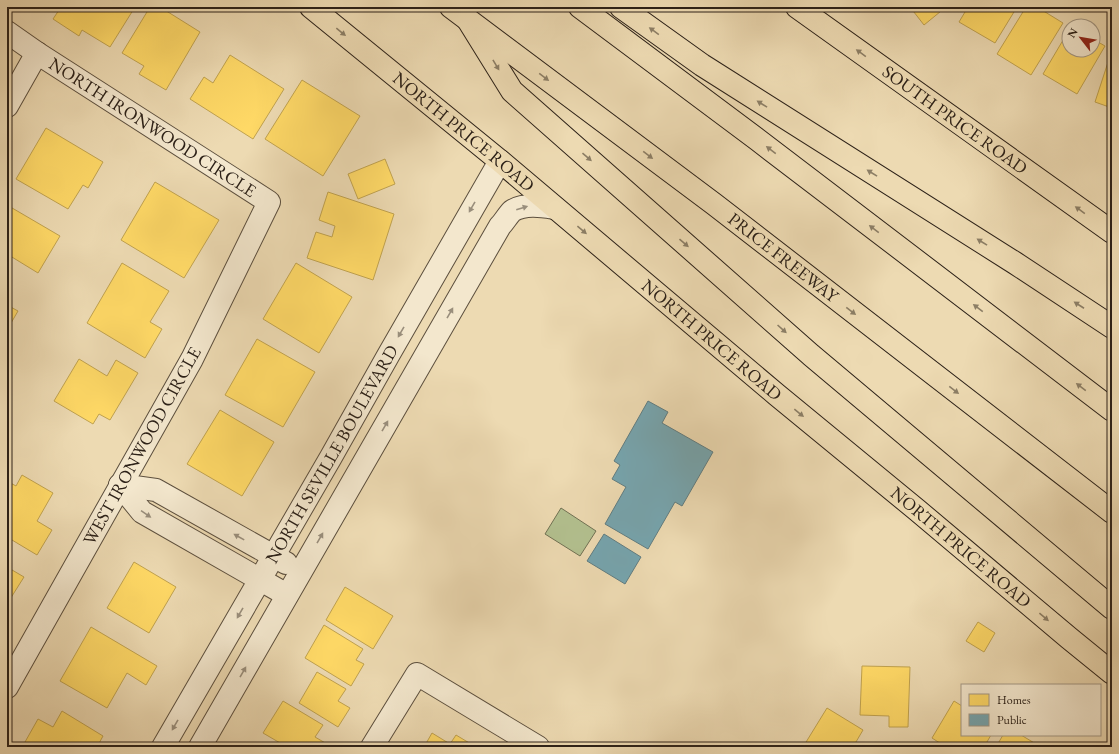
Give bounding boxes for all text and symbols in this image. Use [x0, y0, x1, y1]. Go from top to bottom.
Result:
north arrow [1061, 18, 1101, 58]
text: N [1064, 25, 1081, 40]
one-way arrow [336, 27, 347, 36]
one-way arrow [649, 27, 660, 35]
one-way arrow [855, 49, 866, 57]
street label: NORTH IRONWOOD CIRCLE [45, 52, 261, 202]
one-way arrow [492, 60, 500, 70]
street label: SOUTH PRICE ROAD [878, 60, 1032, 179]
street label: NORTH PRICE ROAD [388, 66, 540, 196]
one-way arrow [539, 73, 550, 81]
one-way arrow [756, 100, 768, 107]
one-way arrow [766, 146, 777, 154]
one-way arrow [643, 151, 653, 159]
one-way arrow [582, 152, 591, 161]
one-way arrow [867, 169, 877, 177]
one-way arrow [469, 201, 476, 213]
one-way arrow [516, 205, 528, 211]
one-way arrow [1075, 206, 1086, 214]
street label: PRICE FREEWAY [724, 207, 845, 308]
one-way arrow [869, 225, 880, 233]
one-way arrow [576, 226, 587, 235]
one-way arrow [679, 238, 689, 247]
one-way arrow [976, 239, 988, 246]
street label: NORTH PRICE ROAD [637, 274, 787, 405]
one-way arrow [1074, 301, 1085, 309]
one-way arrow [972, 304, 983, 312]
one-way arrow [446, 307, 453, 319]
one-way arrow [846, 307, 857, 315]
one-way arrow [776, 324, 787, 333]
one-way arrow [398, 326, 405, 338]
street label: NORTH SEVILLE BOULEVARD [260, 341, 403, 567]
street label: WEST IRONWOOD CIRCLE [77, 343, 206, 549]
one-way arrow [1076, 383, 1086, 391]
one-way arrow [949, 386, 960, 395]
one-way arrow [794, 409, 805, 418]
one-way arrow [381, 420, 388, 432]
street label: NORTH PRICE ROAD [886, 481, 1036, 612]
one-way arrow [141, 510, 151, 518]
one-way arrow [316, 532, 323, 544]
one-way arrow [234, 533, 245, 540]
one-way arrow [237, 607, 244, 619]
one-way arrow [1038, 612, 1049, 621]
one-way arrow [239, 667, 246, 678]
legend [961, 684, 1101, 736]
text: Homes [997, 692, 1031, 708]
text: Public [997, 712, 1027, 728]
one-way arrow [172, 719, 179, 731]

